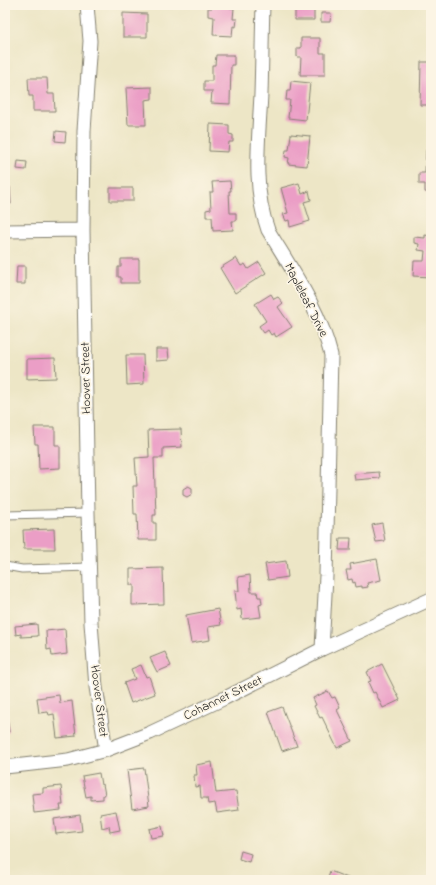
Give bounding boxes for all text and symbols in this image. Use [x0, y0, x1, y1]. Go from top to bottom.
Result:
street label: Mapleleaf Drive [279, 260, 333, 341]
street label: Hoover Street [76, 341, 96, 414]
street label: Hoover Street [85, 664, 113, 739]
street label: Cohannet Street [180, 670, 266, 725]

